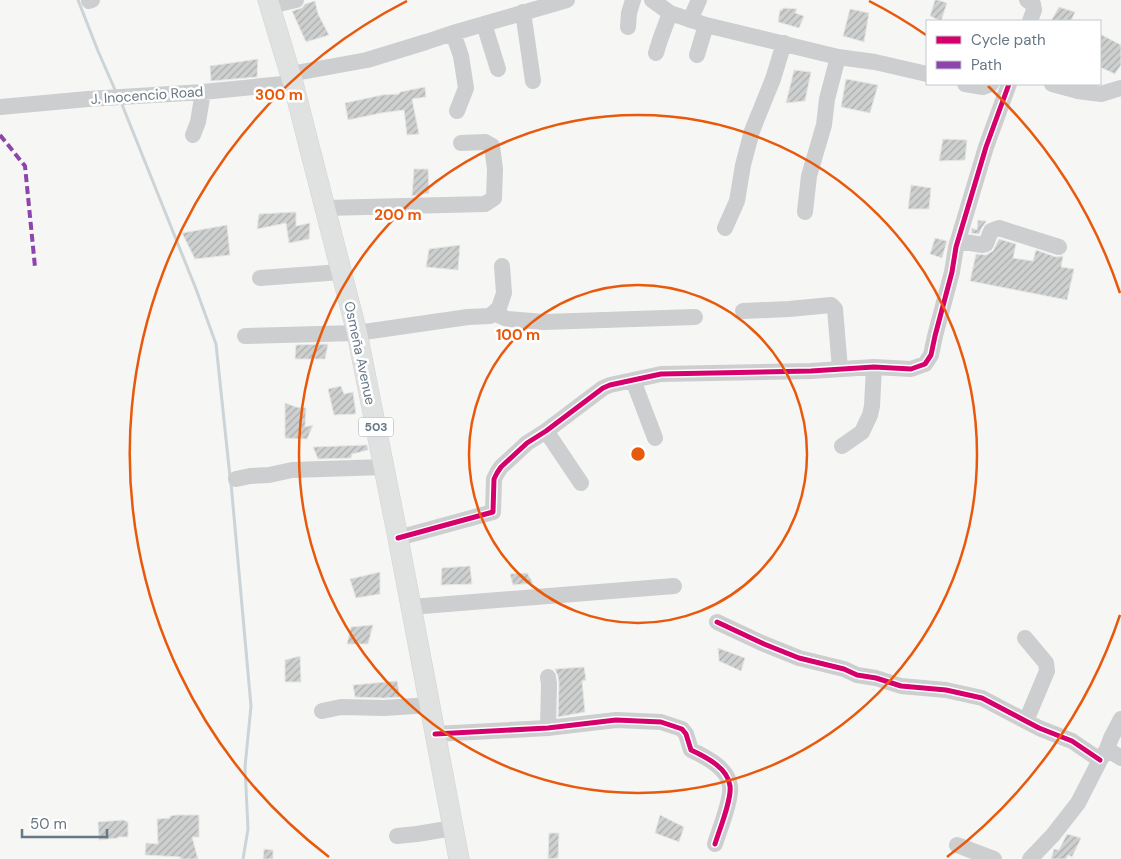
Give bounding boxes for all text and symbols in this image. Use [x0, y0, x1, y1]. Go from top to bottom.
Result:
legend [926, 20, 1101, 85]
text: Cycle path [971, 30, 1046, 50]
text: Path [971, 55, 1002, 75]
street label: J. Inocencio Road [90, 82, 204, 108]
text: 300 m [255, 85, 303, 105]
text: 200 m [374, 205, 422, 225]
street label: Osmeña Avenue [340, 300, 380, 406]
text: 100 m [496, 325, 540, 345]
road number: 503 [358, 418, 394, 437]
centre of rings [629, 445, 647, 463]
scale bar [22, 806, 108, 838]
text: 50 m [30, 814, 67, 834]

